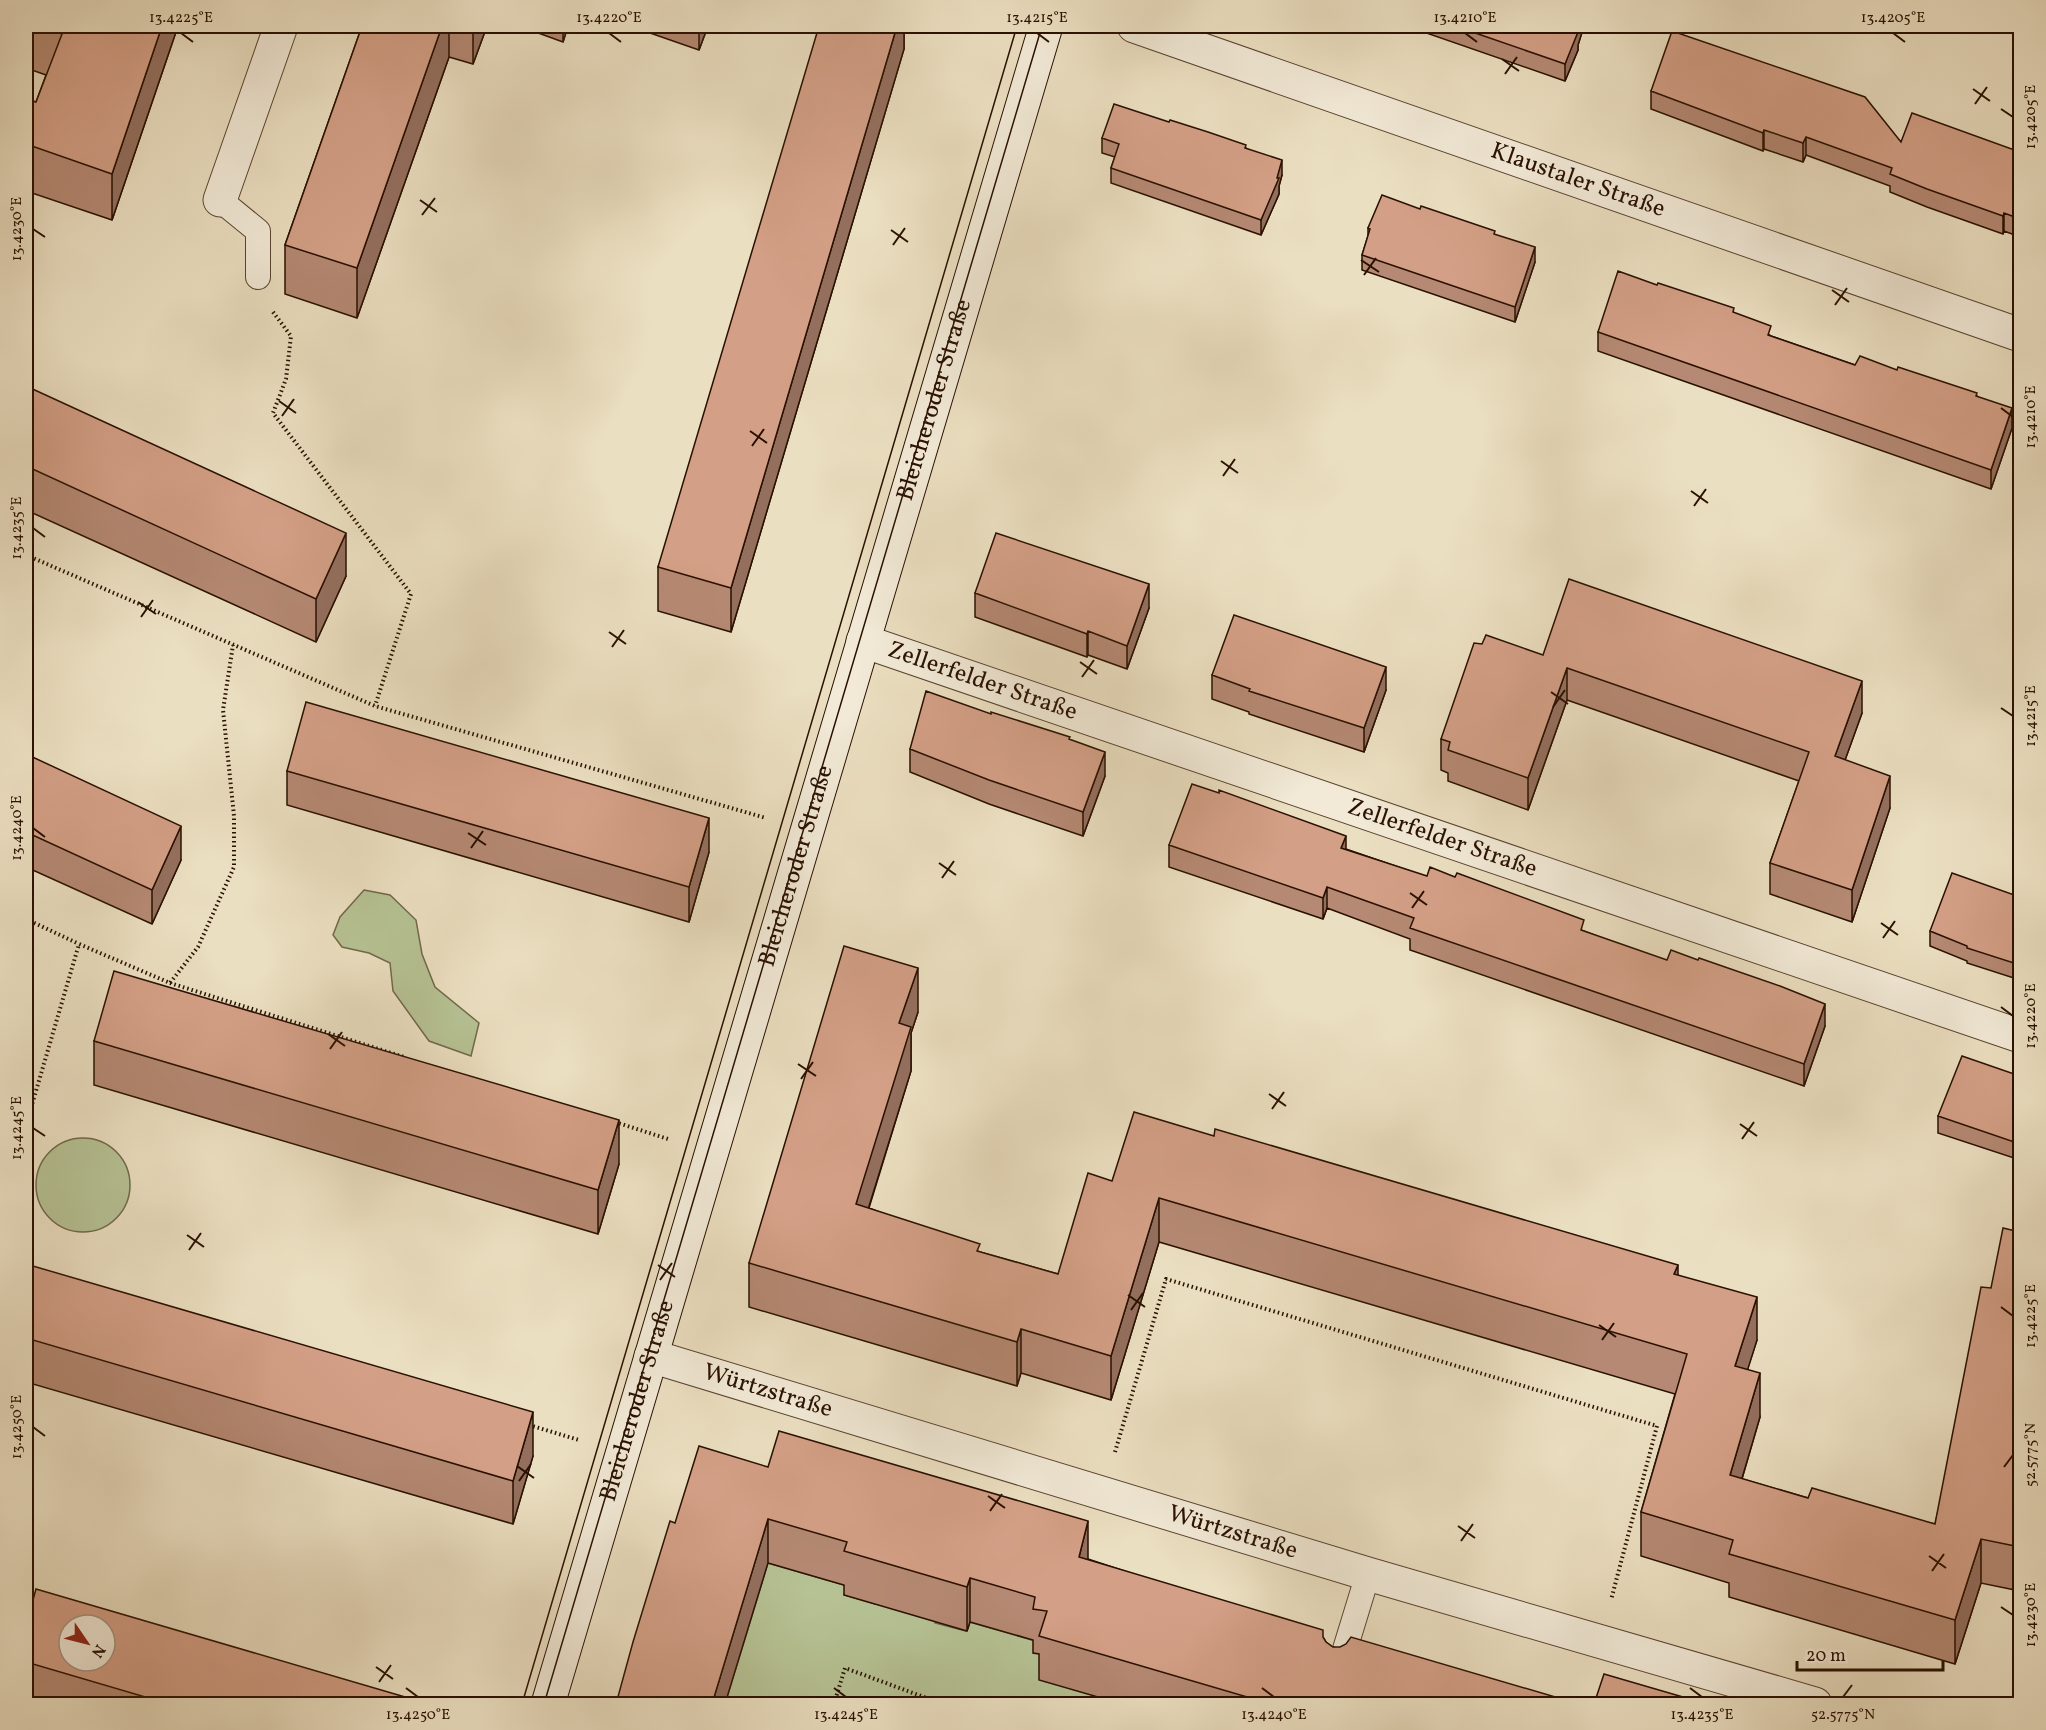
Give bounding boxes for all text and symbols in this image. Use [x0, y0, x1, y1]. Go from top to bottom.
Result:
text: 13.4225°E [149, 8, 213, 29]
text: 13.4220°E [576, 8, 642, 29]
text: 13.4215°E [1006, 8, 1068, 29]
text: 13.4210°E [1433, 8, 1497, 29]
text: 13.4205°E [1861, 8, 1925, 29]
text: 13.4205°E [2021, 85, 2042, 149]
street label: Klaustaler Straße [1486, 135, 1670, 227]
text: 13.4230°E [7, 197, 28, 261]
street label: Bleicheroder Straße [889, 295, 981, 505]
text: 13.4210°E [2021, 385, 2042, 449]
text: 13.4235°E [7, 496, 28, 560]
street label: Zellerfelder Straße [883, 634, 1082, 730]
text: 13.4215°E [2021, 685, 2042, 747]
street label: Bleicheroder Straße [751, 761, 843, 971]
street label: Zellerfelder Straße [1343, 791, 1542, 887]
text: 13.4240°E [7, 795, 28, 861]
text: 13.4220°E [2021, 983, 2042, 1049]
text: 13.4245°E [7, 1096, 28, 1160]
text: 13.4225°E [2021, 1284, 2042, 1348]
street label: Bleicheroder Straße [592, 1296, 684, 1506]
street label: Würtzstraße [699, 1356, 837, 1427]
text: 13.4250°E [7, 1395, 28, 1459]
text: 52.5775°N [2021, 1423, 2042, 1487]
street label: Würtzstraße [1164, 1497, 1302, 1569]
text: 13.4230°E [2021, 1583, 2042, 1647]
north arrow [57, 1613, 117, 1673]
scale bar [1797, 1634, 1942, 1672]
text: N [85, 1639, 110, 1662]
text: 20 m [1806, 1644, 1846, 1669]
text: 13.4250°E [386, 1705, 450, 1726]
text: 13.4245°E [814, 1705, 878, 1726]
text: 13.4240°E [1241, 1705, 1307, 1726]
text: 13.4235°E [1670, 1705, 1734, 1726]
text: 52.5775°N [1811, 1705, 1875, 1726]

